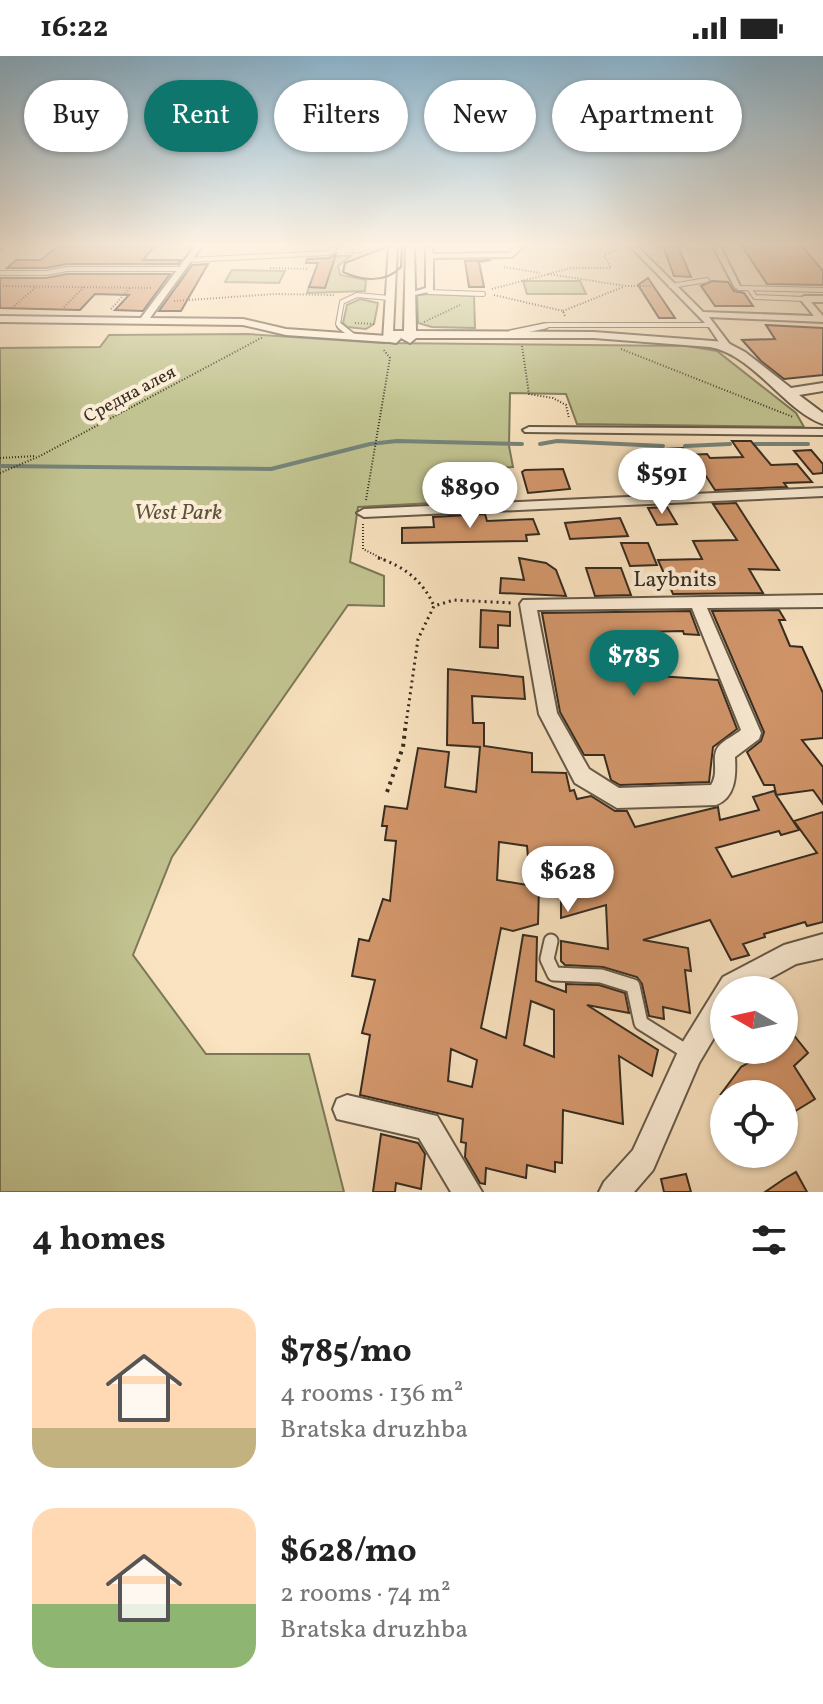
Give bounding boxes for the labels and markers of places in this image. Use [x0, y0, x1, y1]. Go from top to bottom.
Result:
pin: $591 [615, 448, 709, 516]
pin: $890 [423, 462, 517, 530]
pin: $785 [587, 630, 681, 698]
pin: $628 [521, 846, 615, 914]

